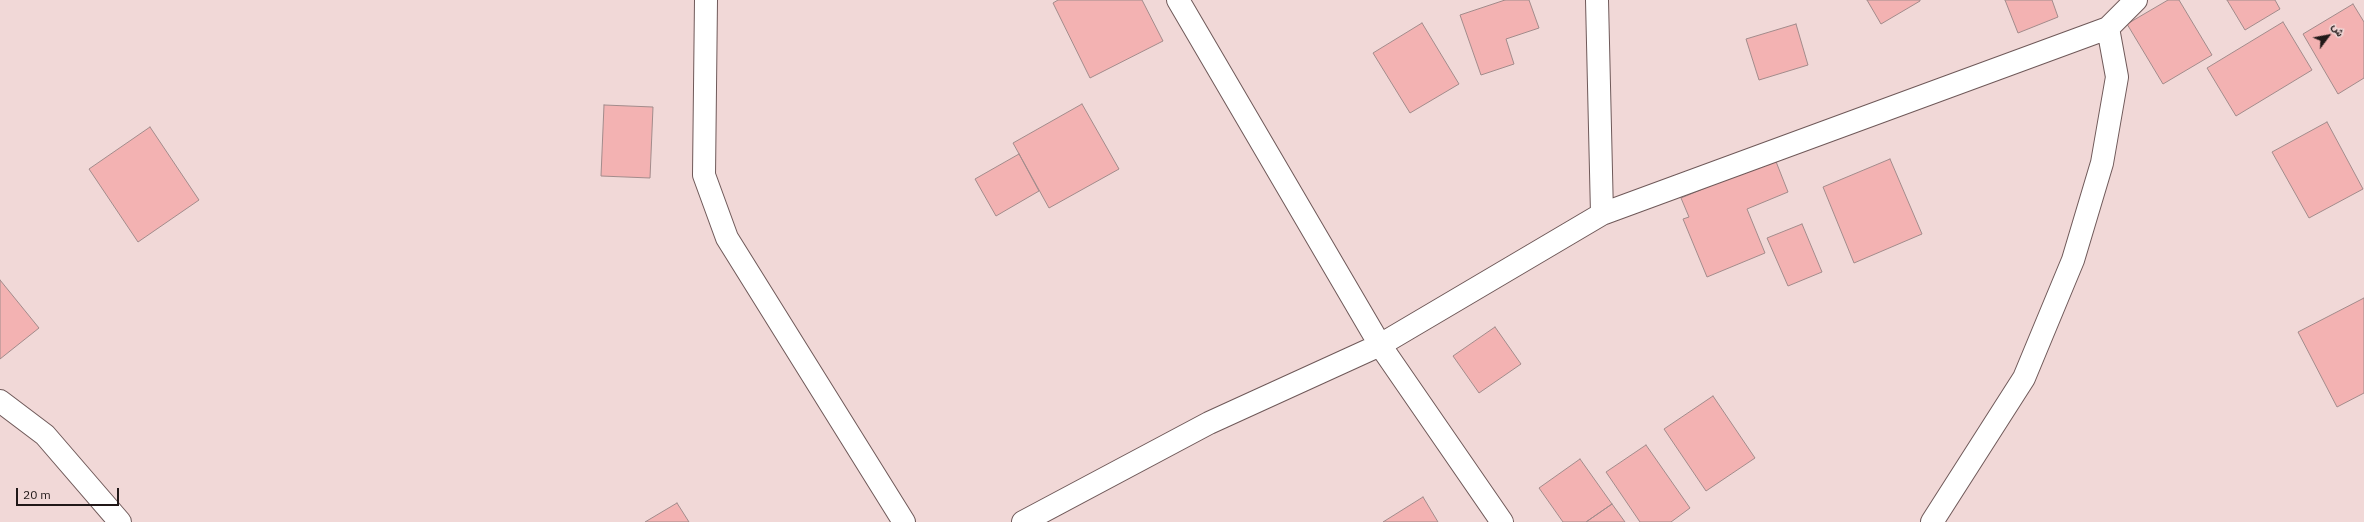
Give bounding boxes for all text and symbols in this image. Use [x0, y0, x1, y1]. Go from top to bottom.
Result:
north arrow [2308, 16, 2348, 56]
text: ش [2329, 20, 2348, 39]
scale bar [18, 480, 121, 506]
text: 20 m [23, 487, 51, 502]

